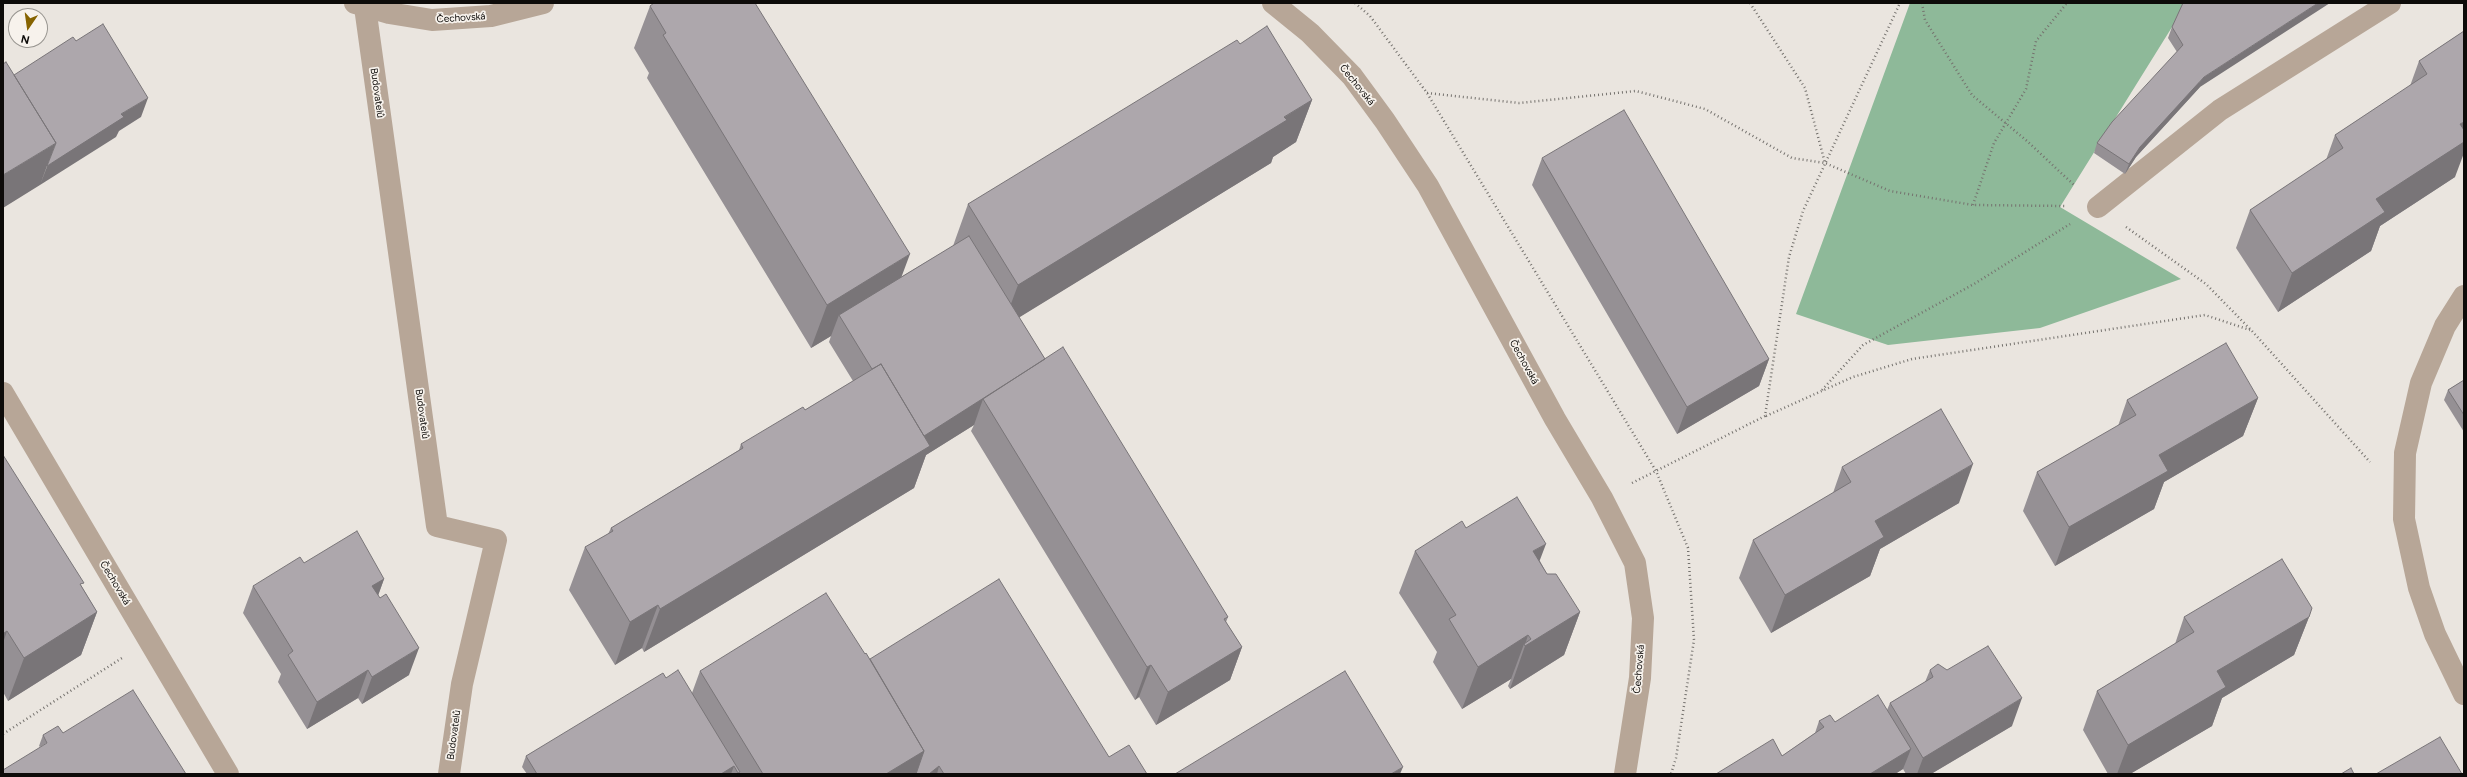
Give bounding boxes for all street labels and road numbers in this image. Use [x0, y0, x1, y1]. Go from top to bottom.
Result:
street label: Čechovská [436, 10, 486, 26]
street label: Čechovská [1337, 62, 1377, 108]
street label: Budovatelů [368, 67, 386, 119]
street label: Čechovská [1507, 338, 1541, 386]
street label: Budovatelů [413, 388, 431, 440]
street label: Čechovská [97, 559, 133, 607]
street label: Čechovská [1631, 644, 1647, 694]
street label: Budovatelů [445, 709, 463, 761]

